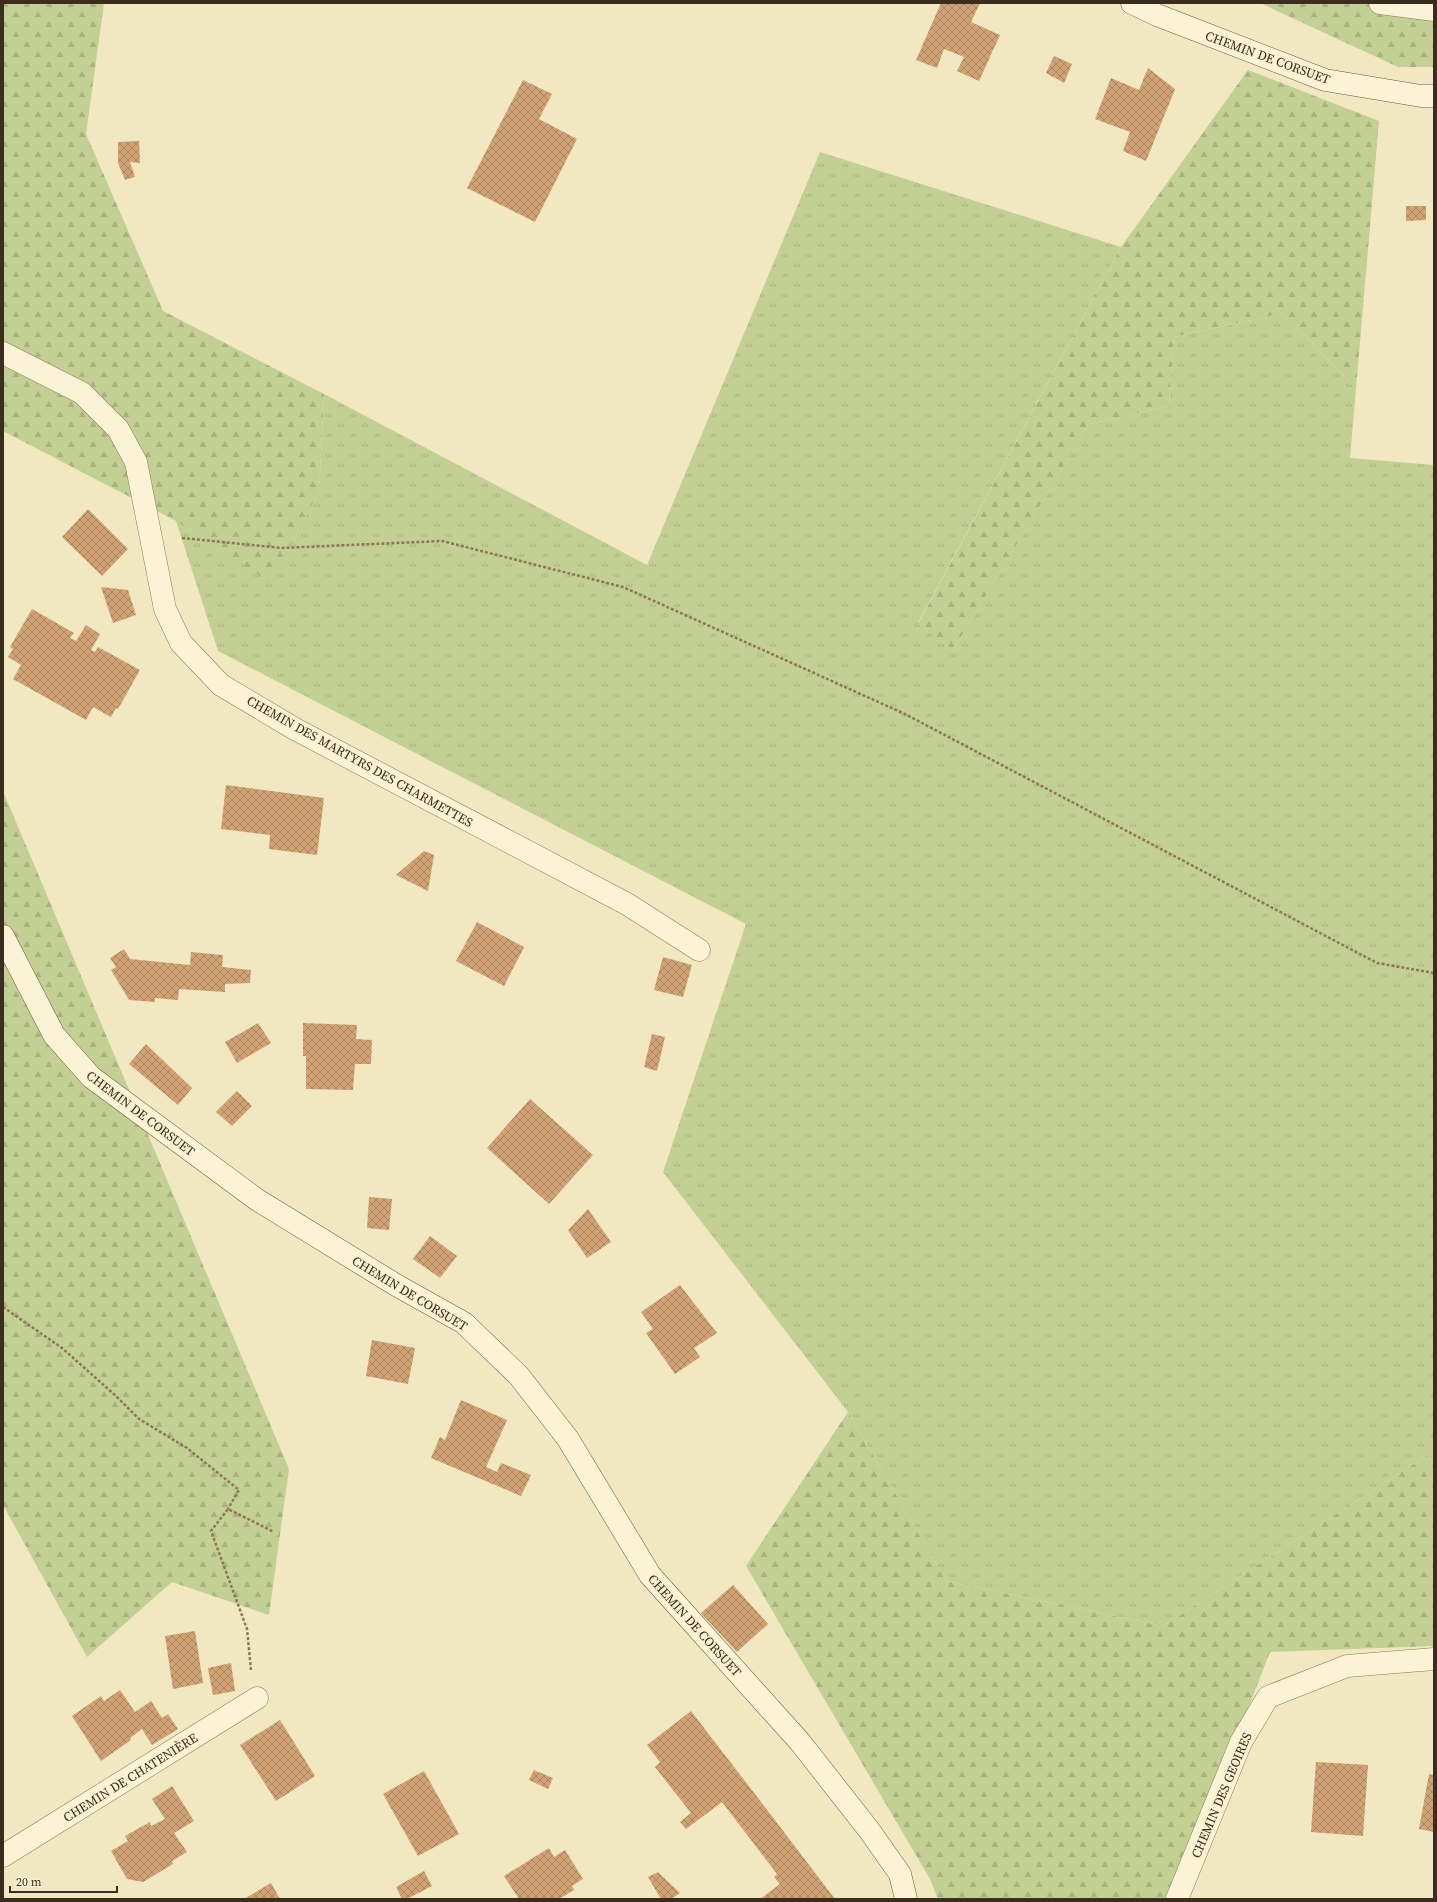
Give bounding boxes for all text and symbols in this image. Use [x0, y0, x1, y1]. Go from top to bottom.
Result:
street label: CHEMIN DE CORSUET [1203, 27, 1333, 88]
street label: CHEMIN DES MARTYRS DES CHARMETTES [244, 692, 476, 831]
street label: CHEMIN DE CORSUET [83, 1067, 199, 1160]
street label: CHEMIN DE CORSUET [349, 1252, 471, 1335]
street label: CHEMIN DE CORSUET [644, 1571, 745, 1680]
street label: CHEMIN DE CHATENIÈRE [60, 1729, 201, 1826]
street label: CHEMIN DES GEOIRES [1187, 1729, 1256, 1861]
scale bar [10, 1868, 117, 1894]
text: 20 m [16, 1874, 42, 1890]

